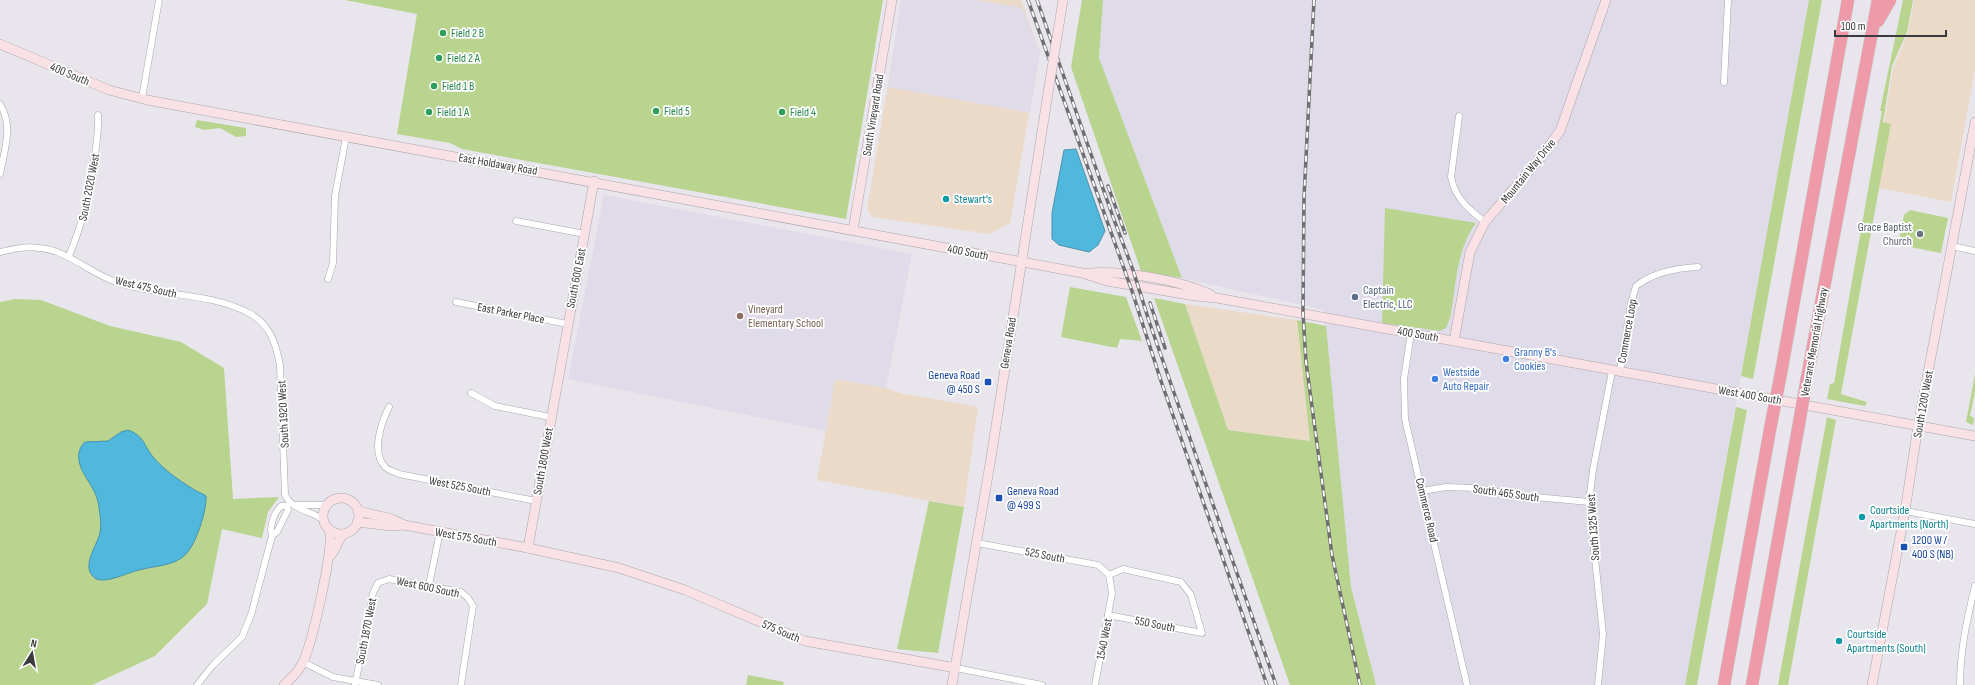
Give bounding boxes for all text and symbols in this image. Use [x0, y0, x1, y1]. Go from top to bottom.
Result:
scale bar [1835, 12, 1946, 38]
text: 100 m [1841, 19, 1866, 34]
place label: Field 2 B [451, 26, 484, 41]
marker: Field 2 B [438, 28, 448, 38]
place label: Field 2 A [447, 51, 481, 66]
marker: Field 2 A [434, 53, 444, 63]
street label: 400 South [48, 59, 92, 89]
street label: South Vineyard Road [860, 73, 887, 157]
place label: Field 1 B [442, 79, 474, 94]
marker: Field 1 B [429, 81, 439, 91]
place label: Field 5 [664, 104, 690, 119]
place label: Field 1 A [437, 105, 470, 120]
place label: Field 4 [790, 105, 816, 120]
marker: Field 5 [651, 106, 661, 116]
marker: Field 1 A [424, 107, 434, 117]
marker: Field 4 [777, 107, 787, 117]
street label: Mountain Way Drive [1498, 136, 1559, 207]
street label: East Holdaway Road [457, 150, 539, 179]
street label: South 2020 West [76, 152, 103, 222]
place label: Stewart's [954, 192, 992, 207]
marker: Stewart's [941, 194, 951, 204]
place label: Grace Baptist Church [1858, 220, 1912, 249]
marker: Grace Baptist Church [1915, 229, 1925, 239]
street label: 400 South [946, 241, 990, 264]
street label: South 600 East [563, 246, 590, 309]
street label: West 475 South [114, 273, 178, 302]
place label: Captain Electric, LLC [1363, 283, 1413, 312]
street label: Veterans Memorial Highway [1798, 286, 1832, 398]
marker: Captain Electric, LLC [1350, 292, 1360, 302]
street label: Commerce Loop [1614, 298, 1641, 364]
street label: East Parker Place [476, 300, 546, 327]
place label: Vineyard Elementary School [748, 302, 823, 331]
marker: Vineyard Elementary School [735, 311, 745, 321]
street label: Geneva Road [997, 316, 1020, 370]
street label: 400 South [1396, 323, 1440, 345]
place label: Granny B's Cookies [1514, 345, 1556, 374]
marker: Granny B's Cookies [1501, 354, 1511, 364]
place label: Westside Auto Repair [1442, 365, 1490, 394]
place label: Geneva Road @ 450 S [928, 368, 980, 397]
street label: South 1200 West [1910, 369, 1937, 439]
marker: Westside Auto Repair [1430, 374, 1440, 384]
marker: Geneva Road @ 450 S [983, 377, 993, 387]
street label: South 1920 West [274, 379, 293, 448]
street label: West 400 South [1717, 383, 1783, 408]
street label: South 1800 West [530, 426, 557, 496]
street label: West 525 South [428, 473, 492, 500]
street label: Commerce Road [1412, 476, 1441, 544]
street label: South 465 South [1472, 481, 1540, 506]
place label: Geneva Road @ 499 S [1007, 484, 1059, 513]
marker: Geneva Road @ 499 S [994, 493, 1004, 503]
street label: South 1325 West [1584, 493, 1603, 561]
place label: Courtside Apartments (North) [1869, 503, 1948, 532]
marker: Courtside Apartments (North) [1857, 512, 1867, 522]
street label: West 575 South [434, 525, 498, 550]
place label: 1200 W / 400 S (NB) [1912, 533, 1953, 562]
marker: 1200 W / 400 S (NB) [1899, 542, 1909, 552]
street label: 525 South [1024, 544, 1066, 567]
street label: West 600 South [395, 573, 461, 601]
street label: South 1870 West [353, 596, 380, 666]
street label: 550 South [1133, 613, 1176, 636]
street label: 575 South [759, 617, 802, 646]
street label: 1540 West [1093, 617, 1116, 661]
place label: Courtside Apartments (South) [1846, 627, 1926, 656]
north arrow [12, 633, 52, 673]
marker: Courtside Apartments (South) [1834, 636, 1844, 646]
text: N [30, 637, 38, 651]

